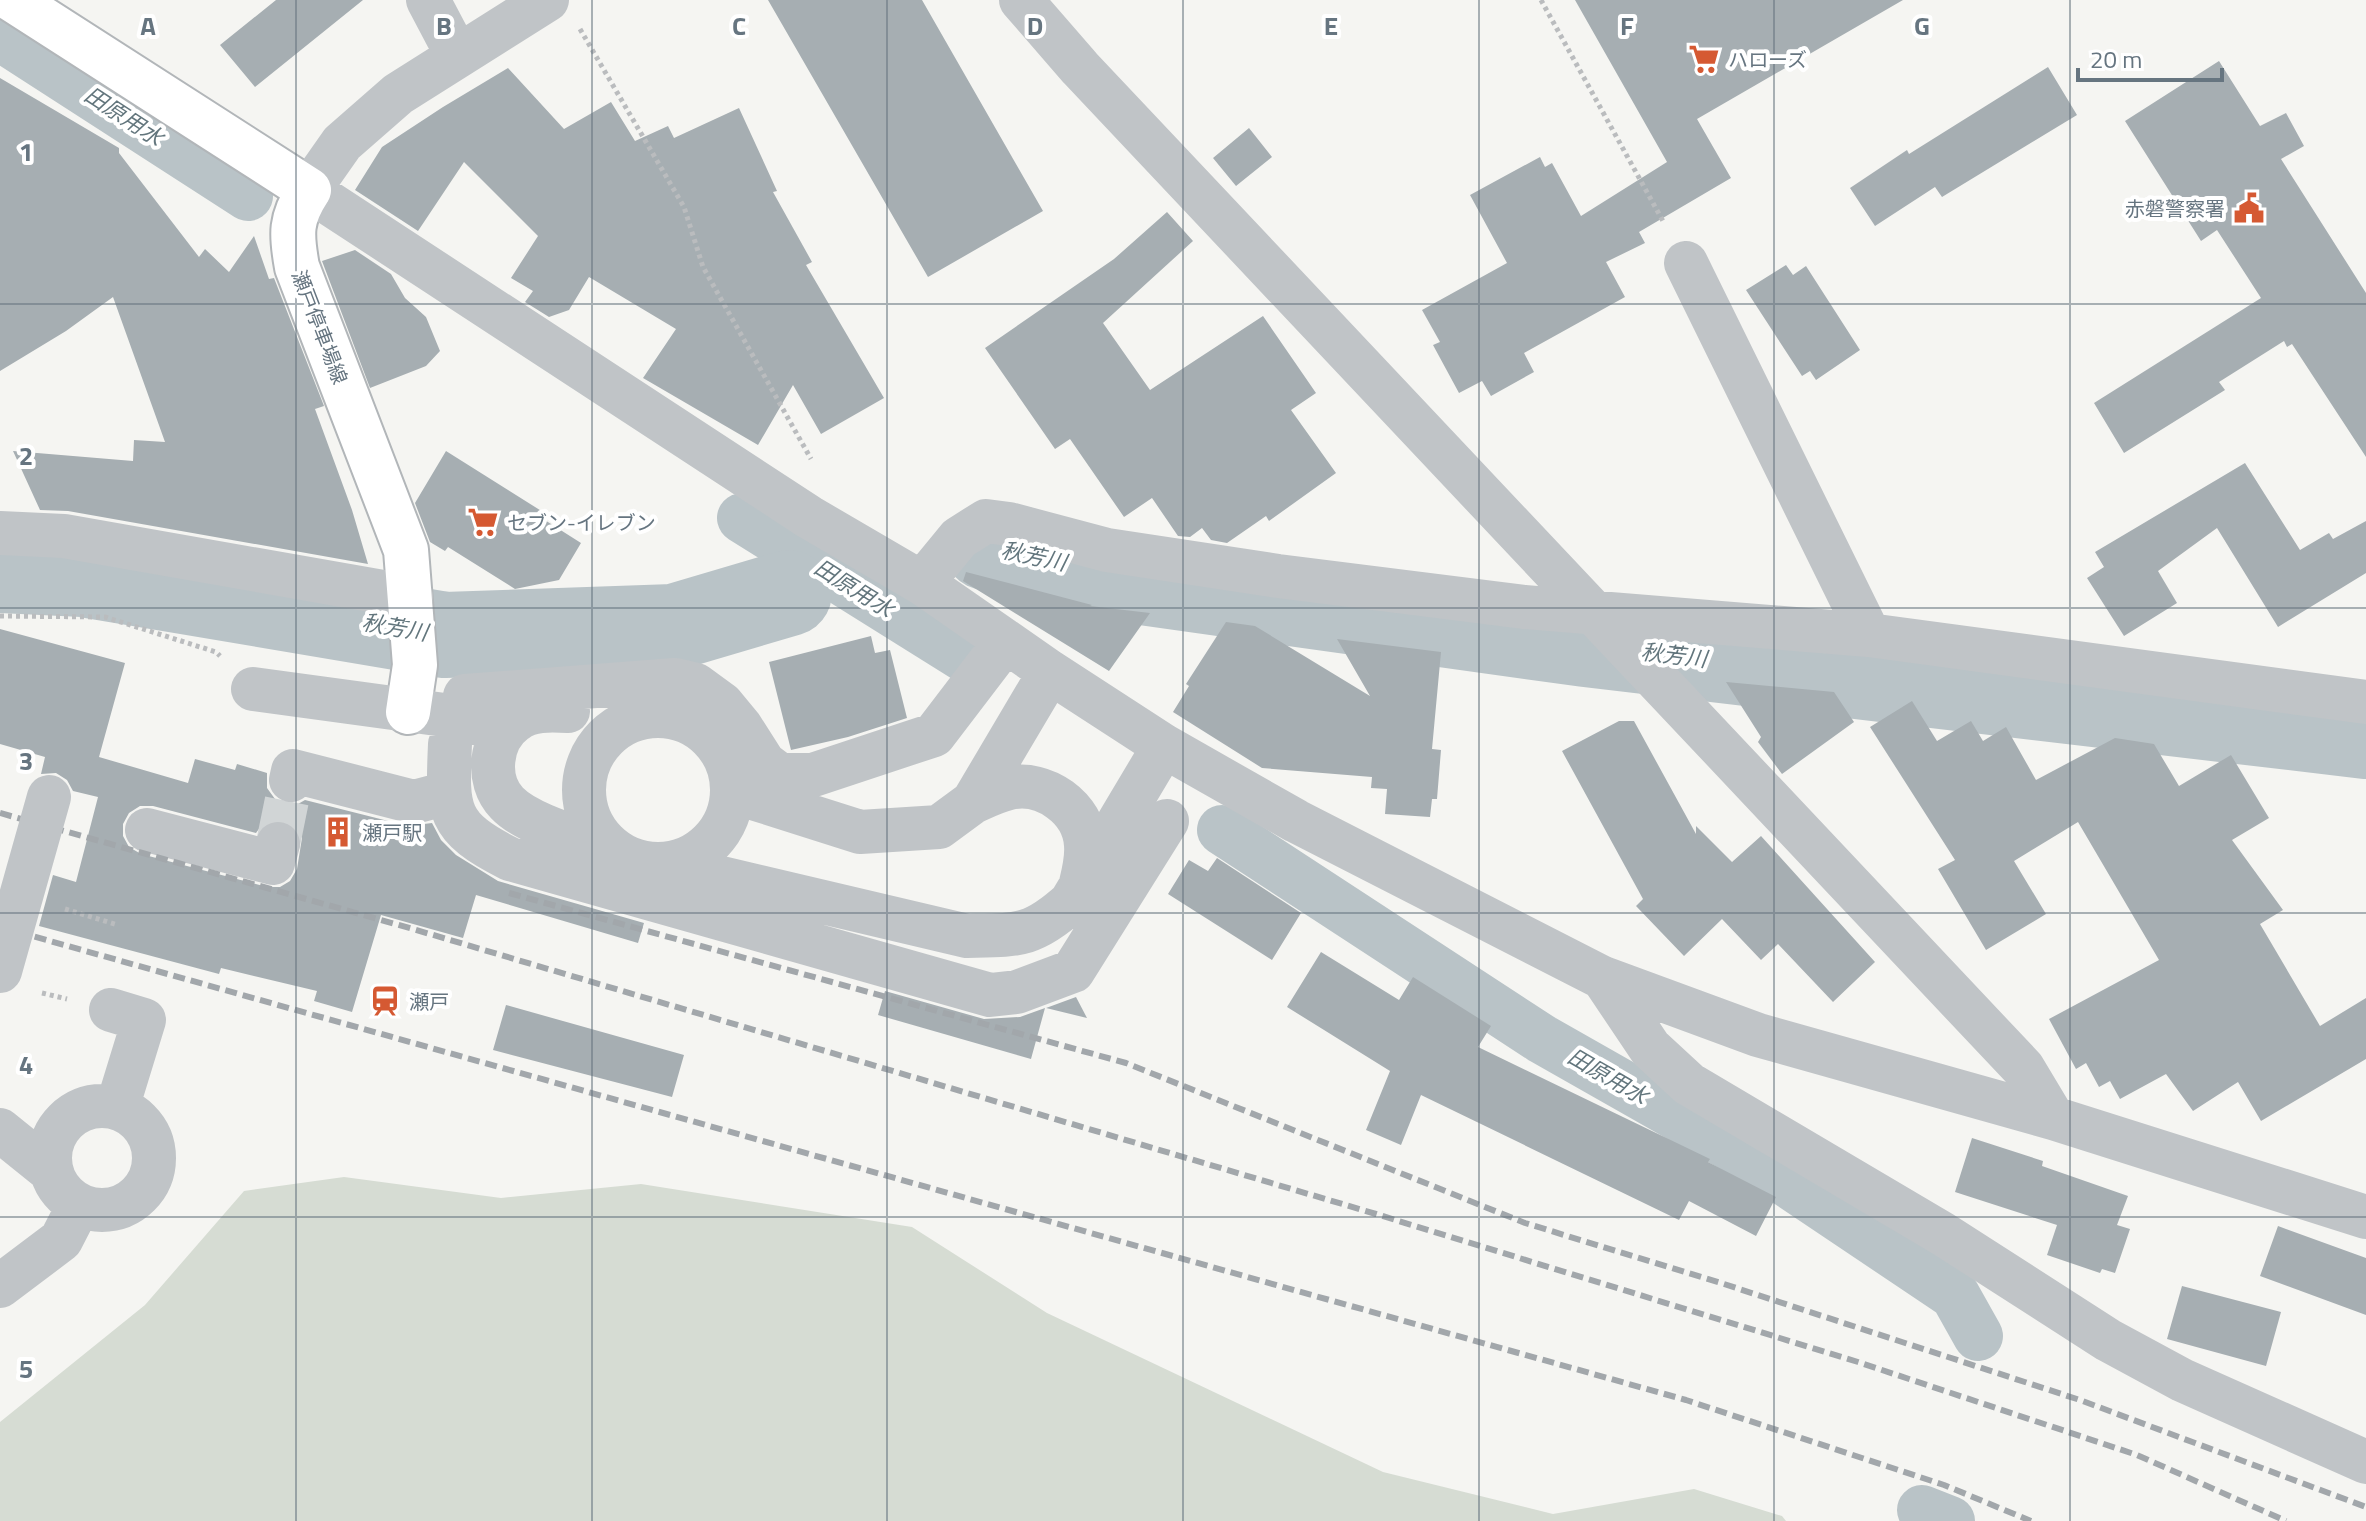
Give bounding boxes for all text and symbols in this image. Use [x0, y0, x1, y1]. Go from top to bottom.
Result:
text: A [140, 6, 156, 45]
text: B [436, 6, 452, 45]
text: C [732, 6, 746, 45]
text: D [1027, 6, 1043, 45]
text: E [1324, 6, 1338, 45]
text: F [1620, 6, 1634, 45]
text: G [1914, 6, 1930, 45]
scale bar [2078, 32, 2222, 82]
text: 20 m [2090, 41, 2142, 77]
supermarket icon: ハローズ [1687, 42, 1721, 76]
place label: ハローズ [1728, 44, 1807, 75]
water label: 田原用水 [78, 78, 172, 155]
text: 1 [19, 132, 33, 171]
public building icon: 赤磐警察署 [2232, 191, 2266, 225]
place label: 赤磐警察署 [2125, 193, 2225, 224]
street label: 瀬戸停車場線 [284, 265, 356, 389]
text: 2 [19, 436, 33, 475]
supermarket icon: セブン-イレブン [466, 505, 500, 539]
place label: セブン-イレブン [507, 507, 656, 538]
water label: 秋芳川 [998, 533, 1072, 580]
water label: 田原用水 [808, 550, 902, 627]
water label: 秋芳川 [360, 605, 432, 650]
water label: 秋芳川 [1639, 634, 1711, 676]
text: 3 [19, 741, 33, 780]
building icon: 瀬戸駅 [321, 815, 355, 849]
place label: 瀬戸駅 [362, 817, 422, 848]
station icon: 瀬戸 [368, 984, 402, 1018]
place label: 瀬戸 [409, 986, 449, 1017]
water label: 田原用水 [1561, 1039, 1656, 1114]
text: 4 [19, 1045, 33, 1084]
text: 5 [19, 1349, 33, 1388]

